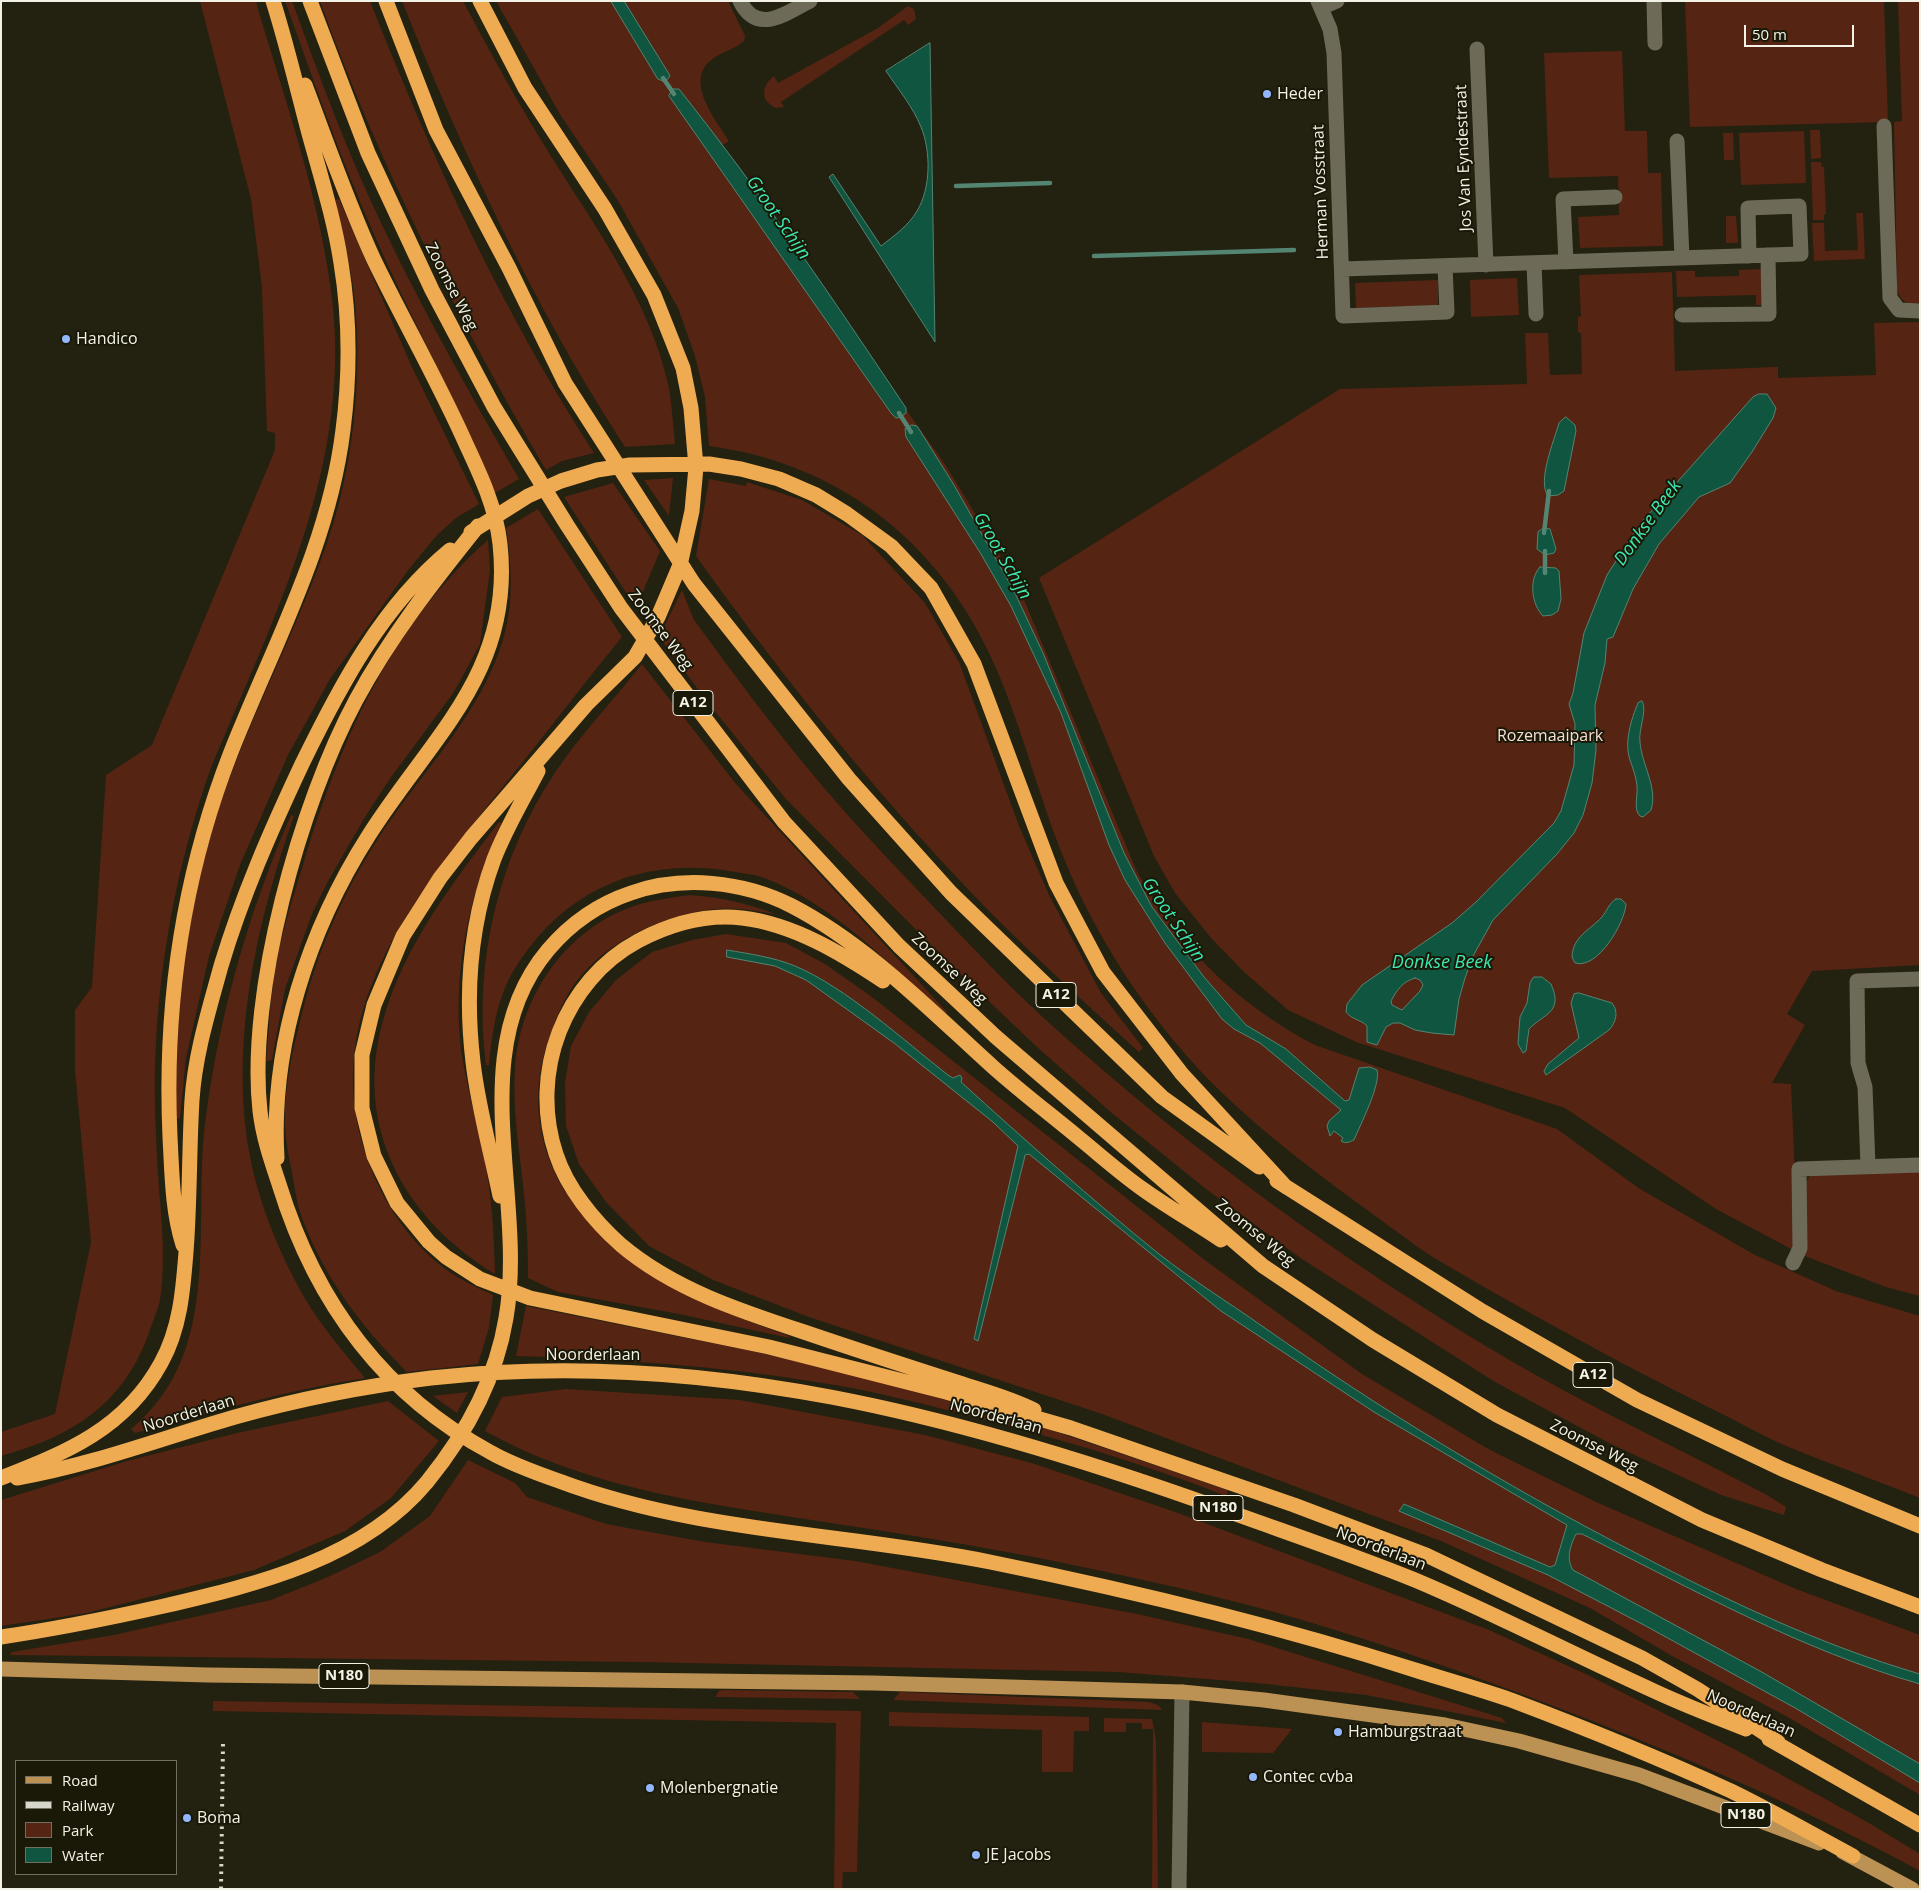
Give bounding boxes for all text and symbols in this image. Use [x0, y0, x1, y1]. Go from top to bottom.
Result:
scale bar [1746, 15, 1856, 47]
text: 50 m [1752, 24, 1787, 44]
place label: Heder [1277, 84, 1323, 104]
street label: Jos Van Eyndestraat [1452, 84, 1476, 232]
marker: Heder [1261, 88, 1273, 100]
street label: Herman Vosstraat [1309, 124, 1333, 260]
water label: Groot Schijn [741, 172, 815, 264]
street label: Zoomse Weg [421, 240, 481, 334]
place label: Handico [76, 329, 138, 349]
marker: Handico [60, 333, 72, 345]
water label: Donkse Beek [1610, 476, 1686, 570]
water label: Groot Schijn [968, 508, 1036, 604]
street label: Zoomse Weg [623, 586, 697, 674]
road number: A12 [673, 690, 713, 716]
park label: Rozemaaipark [1497, 726, 1603, 746]
water label: Groot Schijn [1137, 874, 1209, 966]
street label: Zoomse Weg [907, 929, 991, 1009]
water label: Donkse Beek [1392, 952, 1492, 974]
road number: A12 [1036, 982, 1076, 1008]
street label: Zoomse Weg [1211, 1195, 1299, 1271]
street label: Noorderlaan [546, 1345, 640, 1365]
road number: A12 [1573, 1362, 1613, 1388]
street label: Noorderlaan [141, 1391, 237, 1437]
street label: Noorderlaan [948, 1395, 1044, 1439]
street label: Zoomse Weg [1547, 1416, 1641, 1476]
road number: N180 [1193, 1496, 1243, 1520]
street label: Noorderlaan [1333, 1523, 1429, 1575]
road number: N180 [319, 1664, 369, 1688]
street label: Noorderlaan [1704, 1686, 1798, 1742]
place label: Hamburgstraat [1348, 1722, 1462, 1742]
marker: Hamburgstraat [1332, 1726, 1344, 1738]
legend [15, 1760, 178, 1875]
place label: Contec cvba [1263, 1767, 1353, 1787]
text: Road [62, 1770, 98, 1790]
marker: Contec cvba [1247, 1771, 1259, 1783]
place label: Molenbergnatie [660, 1778, 778, 1798]
marker: Molenbergnatie [644, 1782, 656, 1794]
text: Railway [62, 1795, 115, 1815]
road number: N180 [1721, 1802, 1771, 1828]
place label: Boma [197, 1808, 241, 1828]
marker: Boma [181, 1812, 193, 1824]
text: Park [62, 1820, 93, 1840]
text: Water [62, 1845, 104, 1865]
place label: JE Jacobs [986, 1845, 1051, 1865]
marker: JE Jacobs [970, 1849, 982, 1861]

